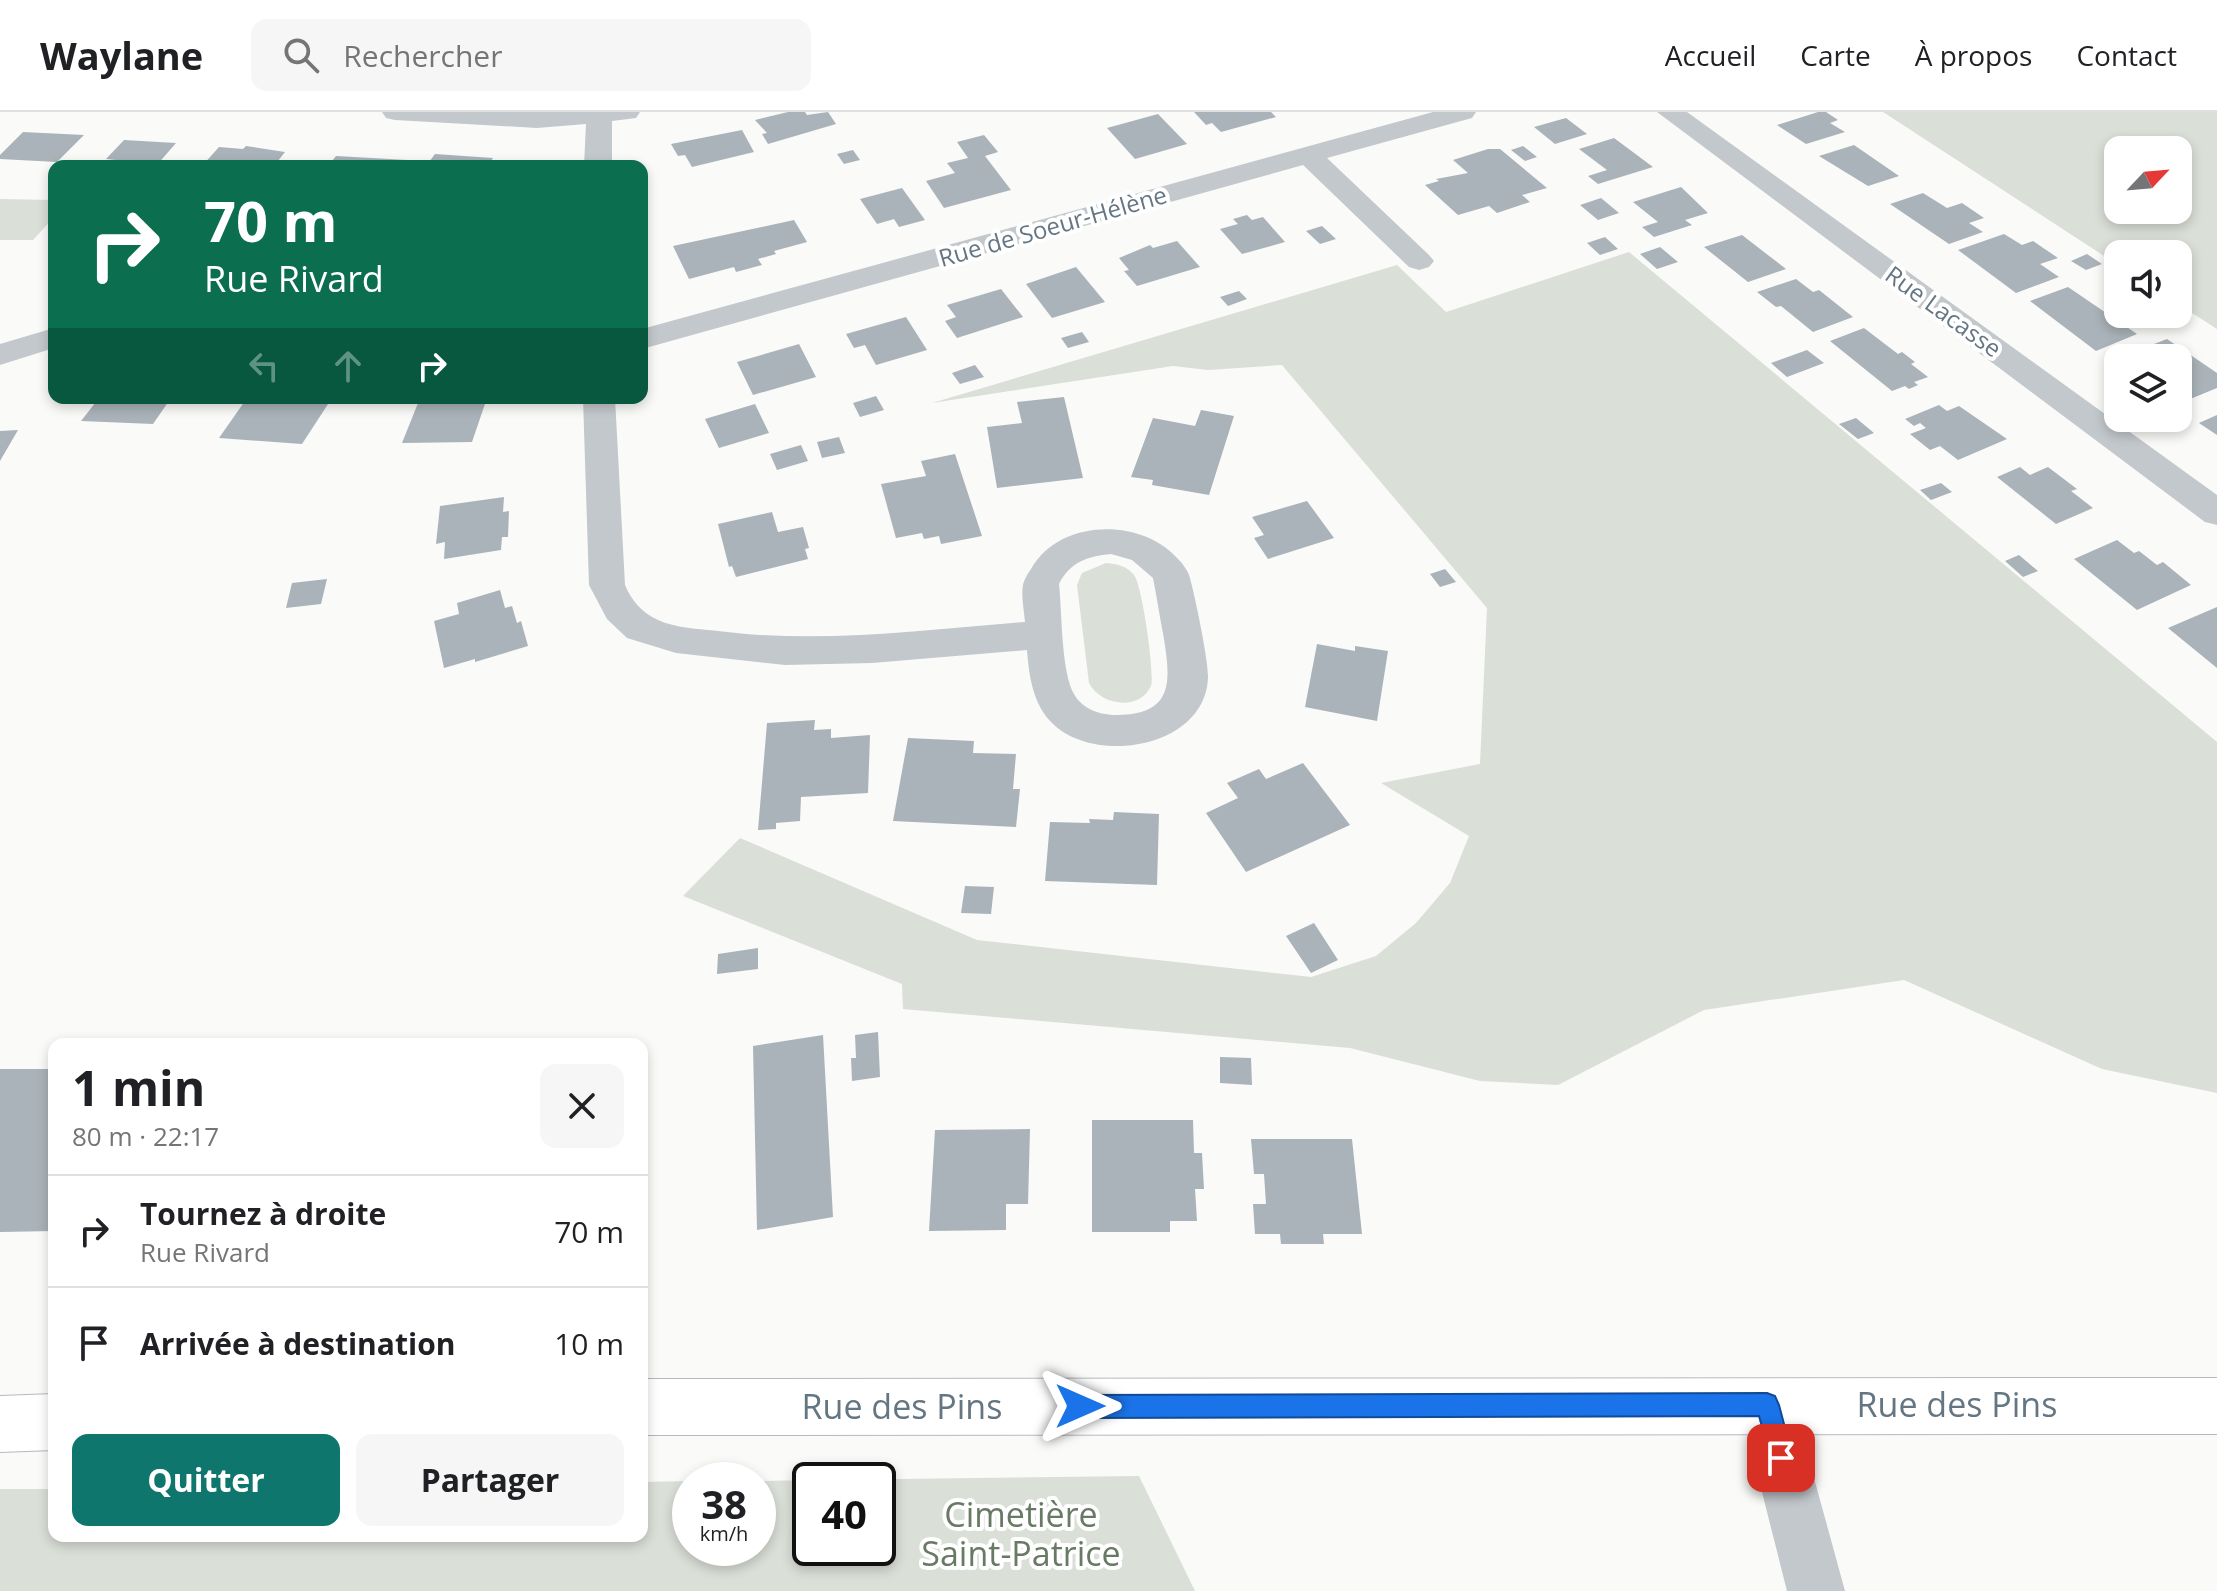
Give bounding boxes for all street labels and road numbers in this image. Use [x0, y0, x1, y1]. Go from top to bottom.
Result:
street label: Rue de Soeur-Hélène [935, 177, 1171, 274]
street label: Rue Lacasse [1879, 257, 2009, 364]
street label: Rue des Pins [1857, 1381, 2057, 1427]
street label: Rue des Pins [802, 1383, 1002, 1429]

